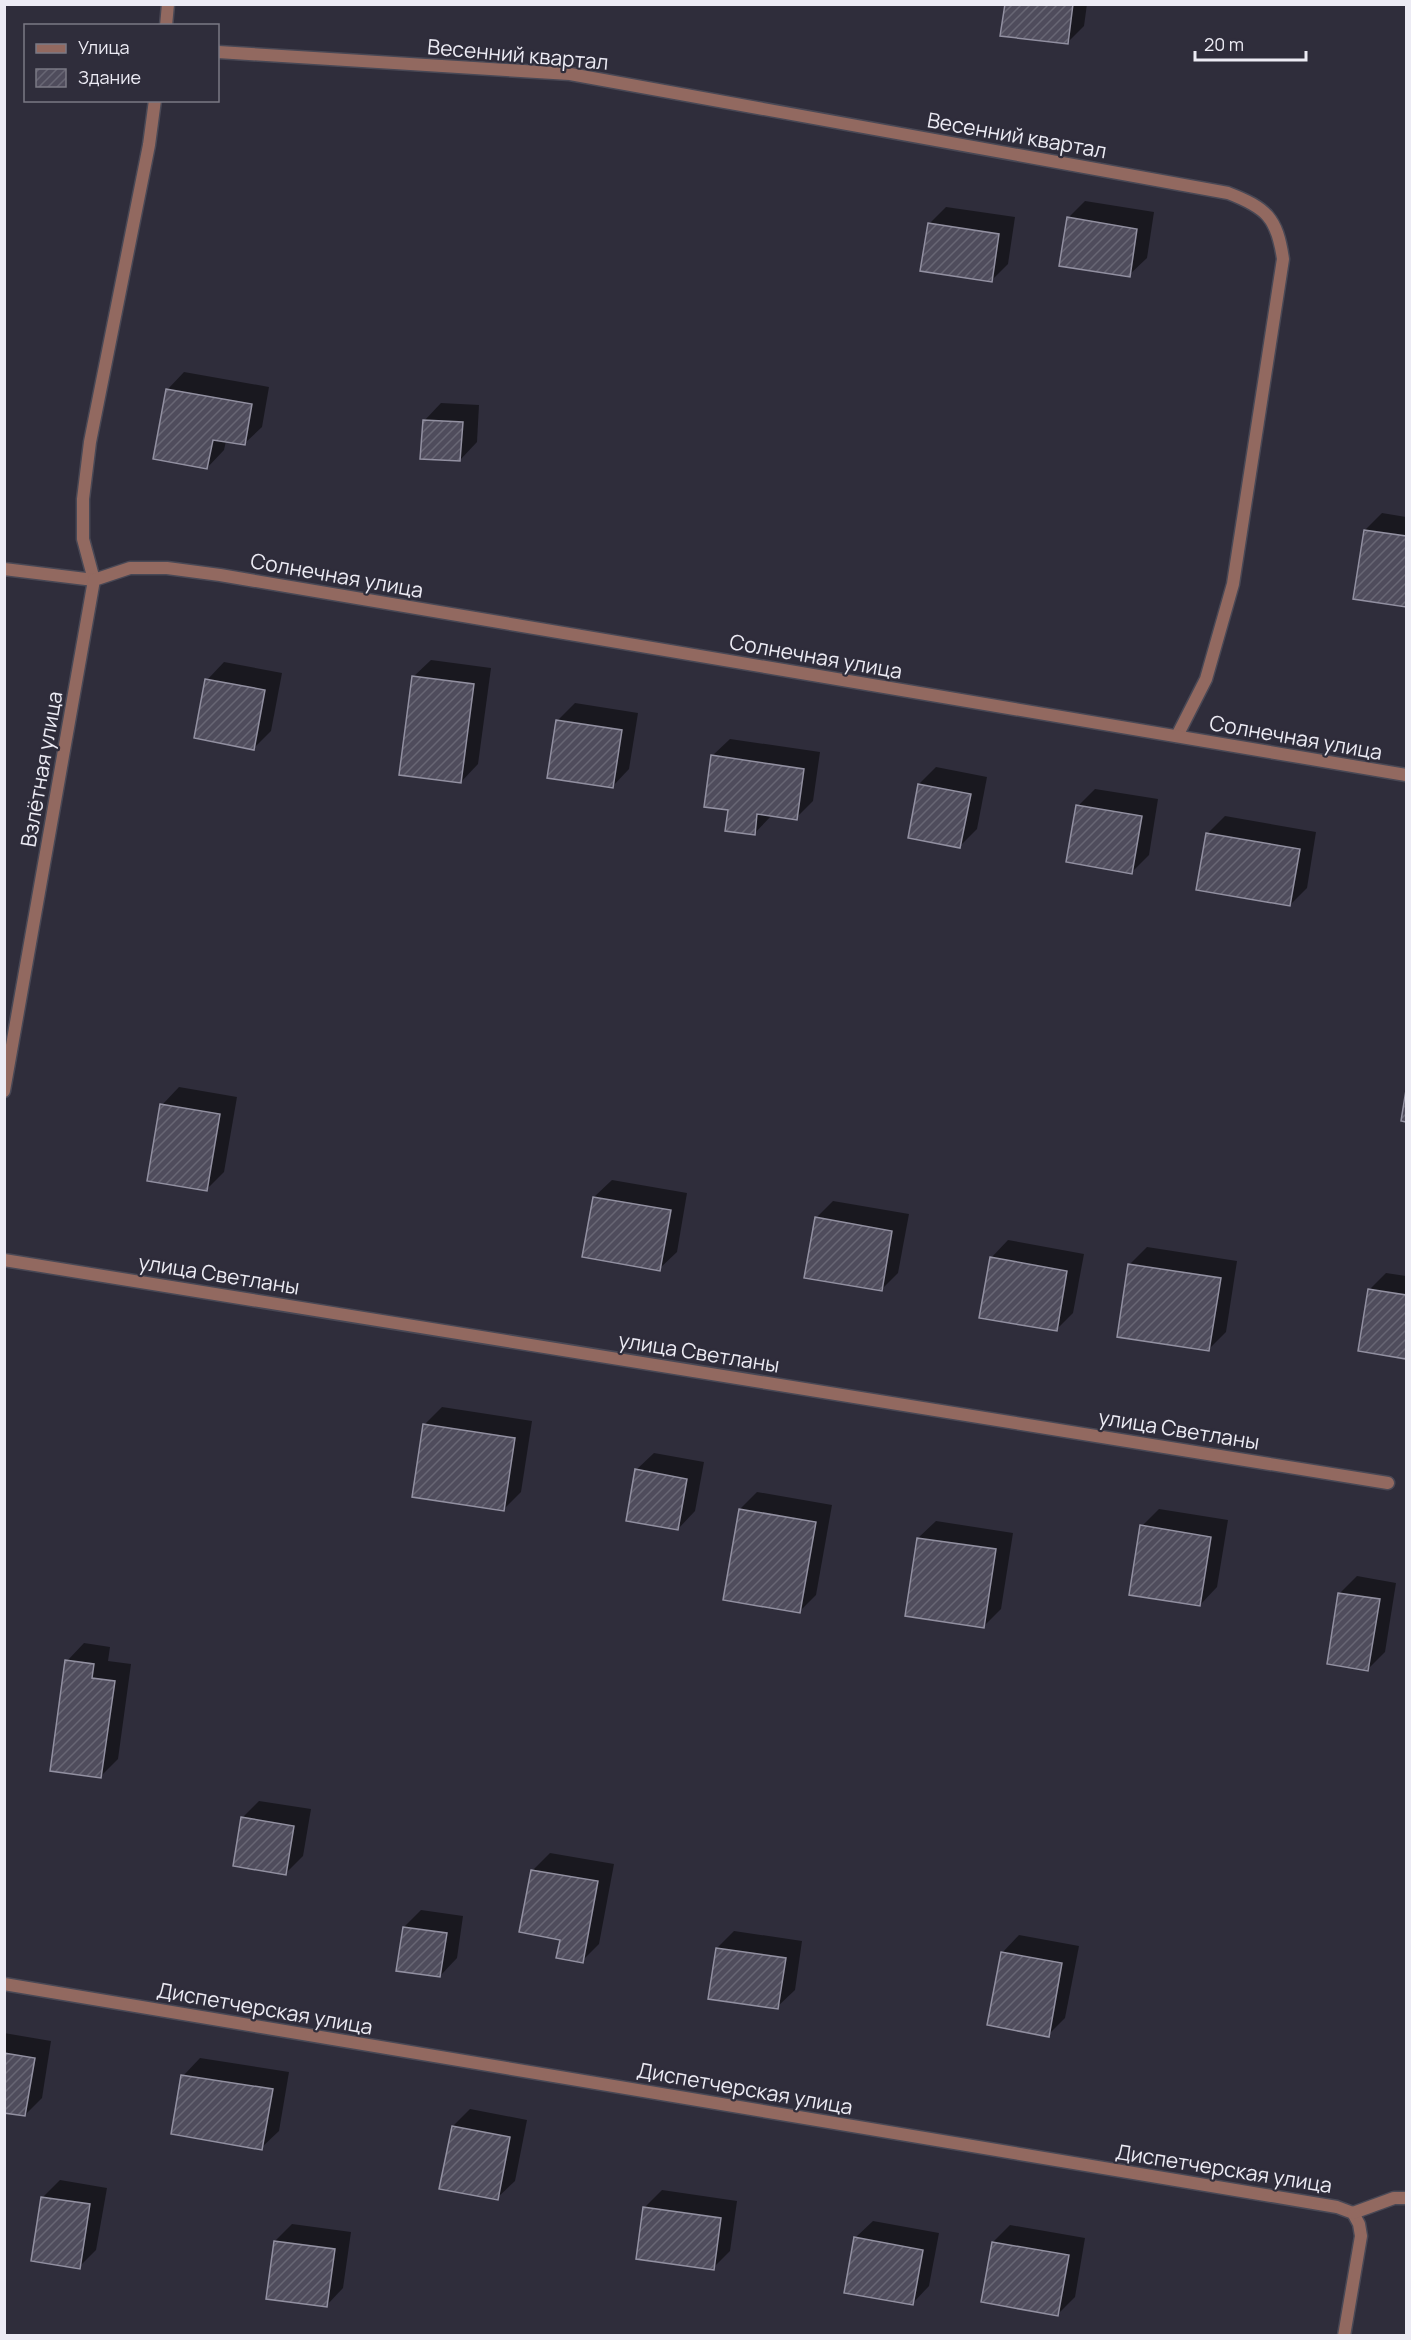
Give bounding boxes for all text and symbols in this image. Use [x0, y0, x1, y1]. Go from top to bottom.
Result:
legend [24, 24, 219, 102]
scale bar [1195, 24, 1306, 62]
street label: Весенний квартал [426, 32, 610, 76]
text: 20 m [1204, 32, 1244, 56]
text: Улица [78, 35, 130, 59]
text: Здание [78, 65, 141, 89]
street label: Весенний квартал [925, 105, 1109, 165]
street label: Солнечная улица [248, 546, 426, 604]
street label: Солнечная улица [727, 627, 905, 685]
street label: Взлётная улица [14, 689, 68, 849]
street label: Солнечная улица [1207, 708, 1385, 766]
street label: улица Светланы [137, 1247, 301, 1301]
street label: улица Светланы [617, 1325, 781, 1379]
street label: улица Светланы [1097, 1402, 1261, 1456]
street label: Диспетчерская улица [155, 1975, 375, 2041]
street label: Диспетчерская улица [635, 2055, 855, 2121]
street label: Диспетчерская улица [1114, 2137, 1334, 2199]

